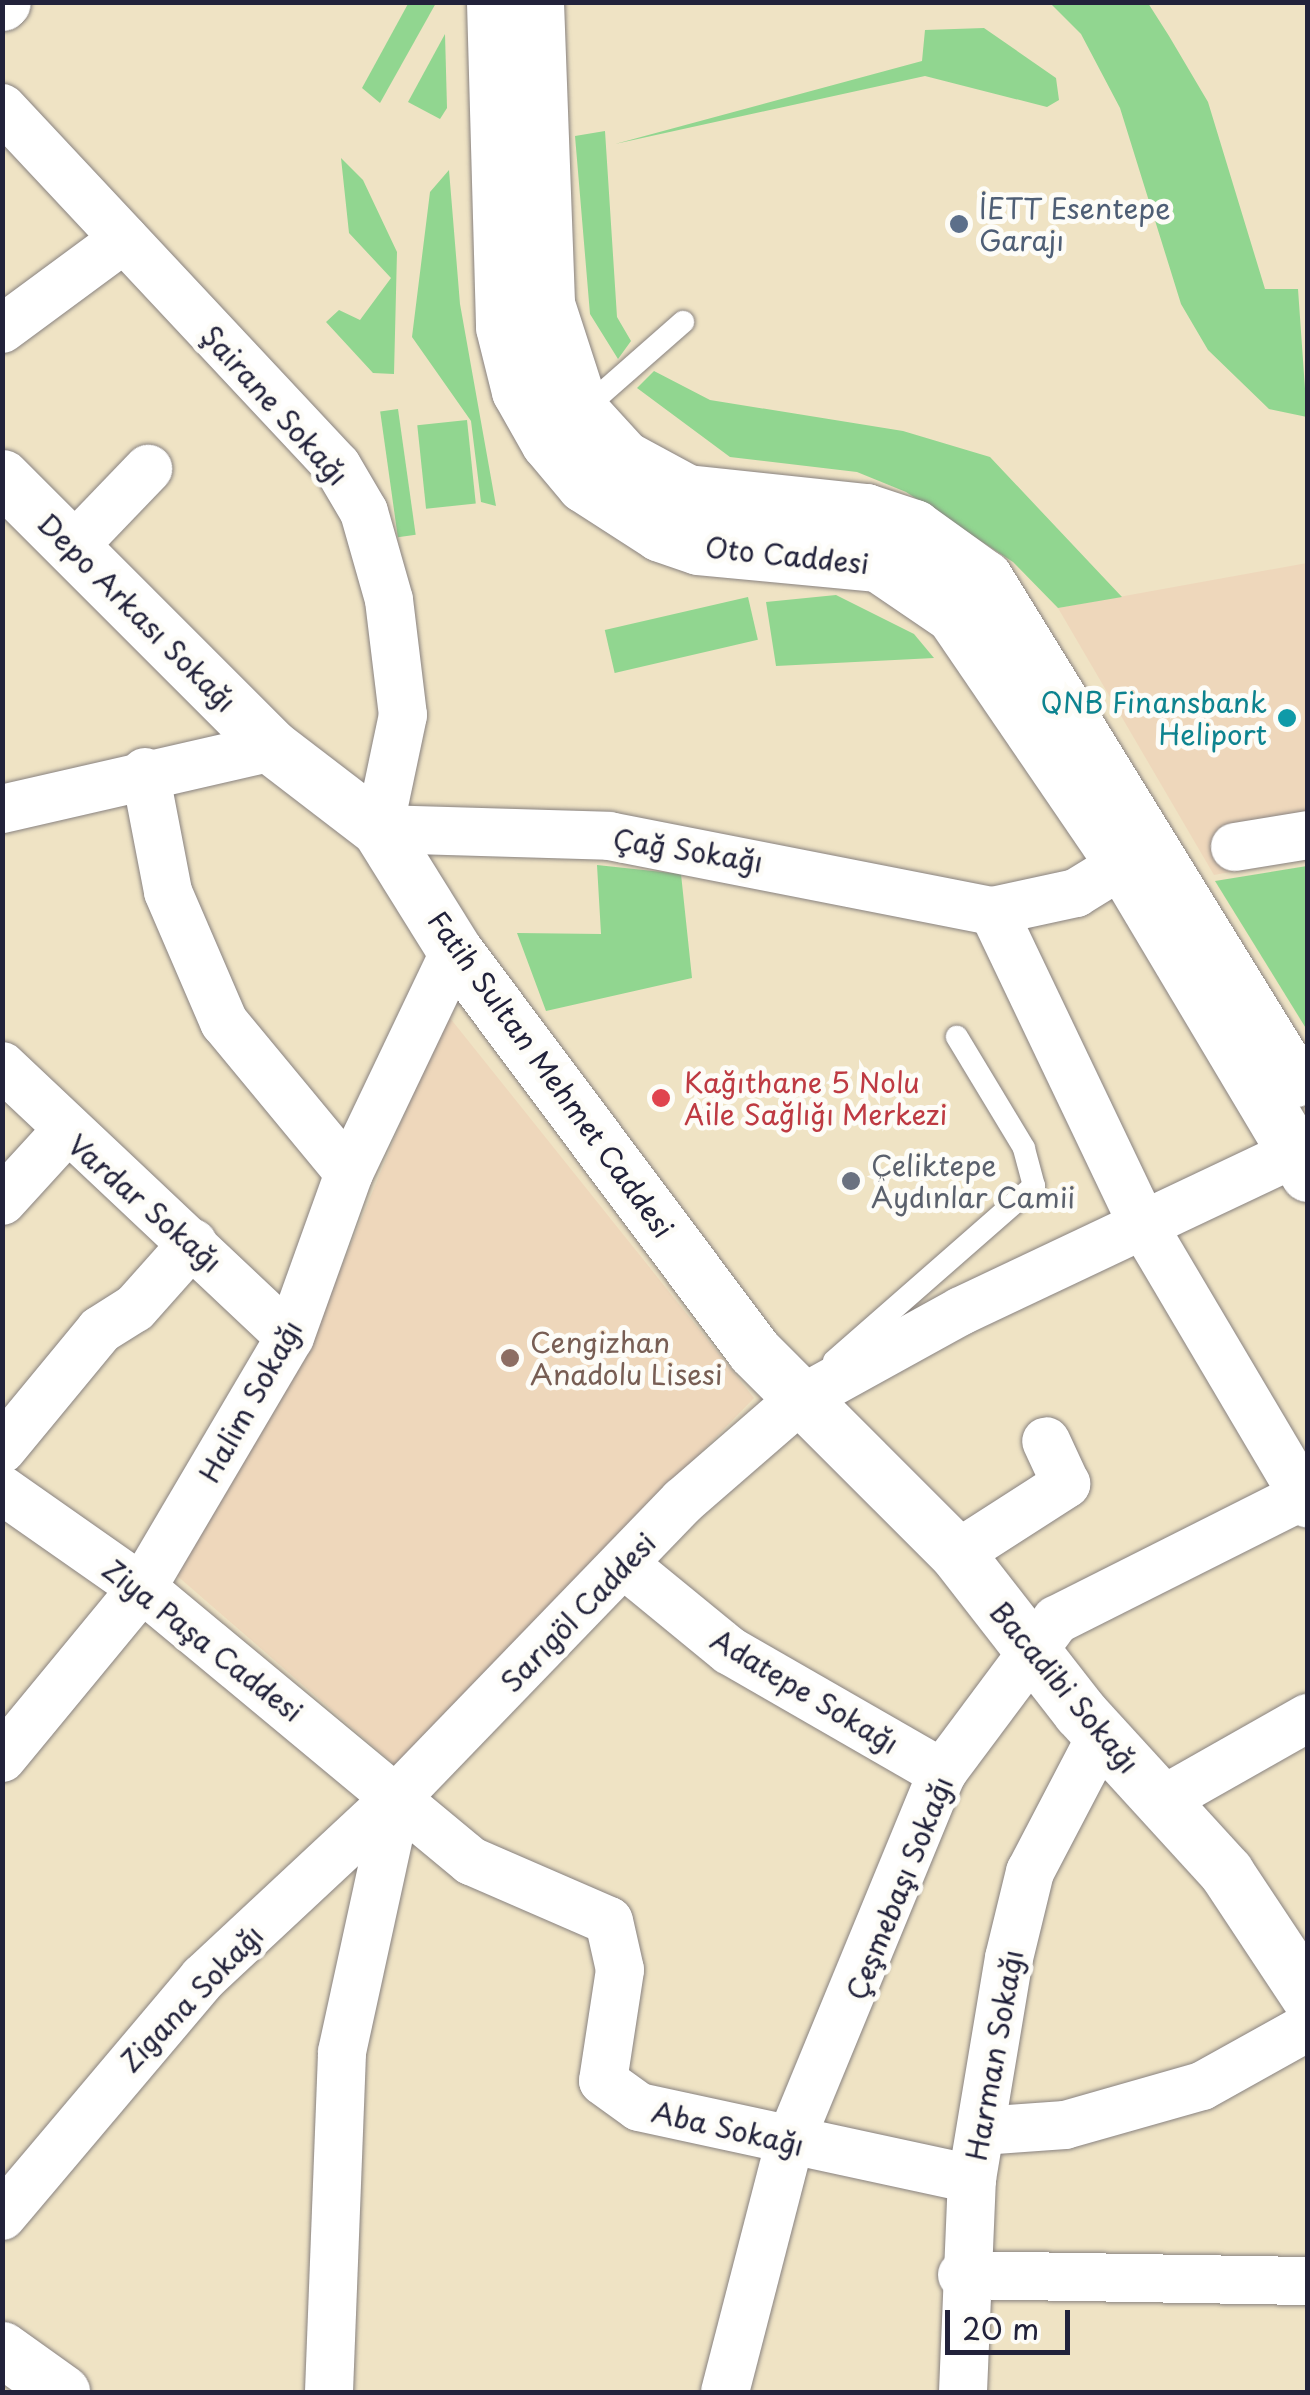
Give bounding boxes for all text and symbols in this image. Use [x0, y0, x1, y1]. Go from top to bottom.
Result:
place label: İETT Esentepe Garajı [979, 191, 1172, 257]
marker: İETT Esentepe Garajı [948, 213, 970, 235]
street label: Şairane Sokağı [195, 318, 355, 492]
street label: Depo Arkası Sokağı [30, 505, 244, 719]
street label: Oto Caddesi [704, 530, 870, 580]
place label: QNB Finansbank Heliport [1040, 685, 1267, 751]
marker: QNB Finansbank Heliport [1276, 707, 1298, 729]
street label: Çağ Sokağı [610, 821, 766, 879]
street label: Fatih Sultan Mehmet Caddesi [421, 903, 681, 1245]
place label: Kağıthane 5 Nolu Aile Sağlığı Merkezi [684, 1065, 949, 1131]
marker: Kağıthane 5 Nolu Aile Sağlığı Merkezi [648, 1085, 674, 1111]
street label: Vardar Sokağı [61, 1127, 229, 1279]
place label: Çeliktepe Aydınlar Camii [871, 1148, 1076, 1214]
marker: Çeliktepe Aydınlar Camii [840, 1170, 862, 1192]
street label: Halim Sokağı [191, 1314, 309, 1488]
place label: Cengizhan Anadolu Lisesi [530, 1325, 722, 1391]
marker: Cengizhan Anadolu Lisesi [499, 1347, 521, 1369]
street label: Sarıgöl Caddesi [493, 1524, 663, 1700]
street label: Ziya Paşa Caddesi [95, 1551, 311, 1729]
street label: Bacadibi Sokağı [983, 1594, 1147, 1780]
street label: Adatepe Sokağı [705, 1622, 905, 1760]
street label: Çeşmebaşı Sokağı [838, 1770, 960, 2006]
street label: Zigana Sokağı [112, 1917, 270, 2079]
street label: Harman Sokağı [959, 1947, 1029, 2163]
street label: Aba Sokağı [649, 2094, 807, 2162]
scale bar [950, 2290, 1075, 2352]
text: 20 m [962, 2305, 1039, 2350]

